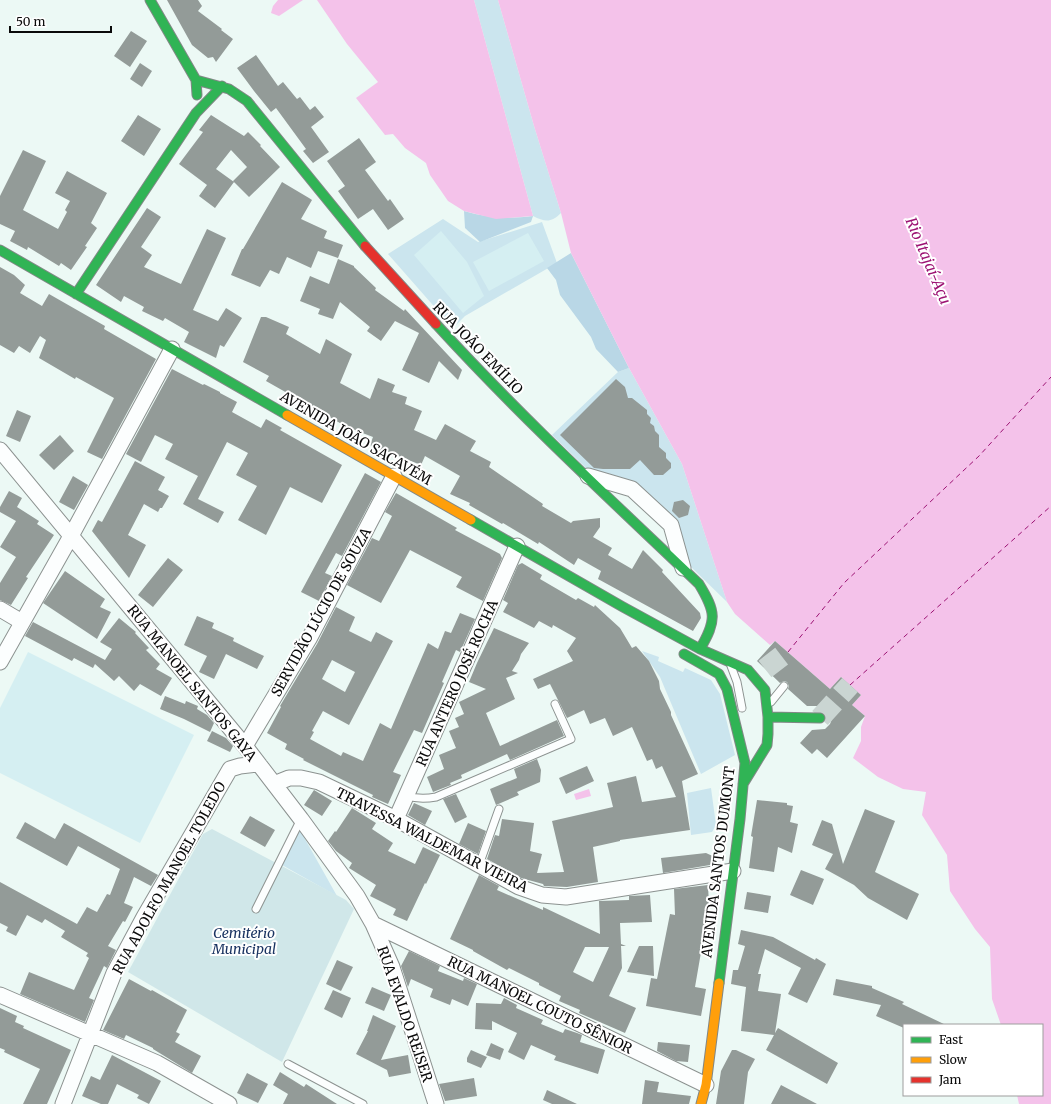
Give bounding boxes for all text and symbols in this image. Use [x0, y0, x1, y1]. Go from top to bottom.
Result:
scale bar [10, 8, 111, 34]
text: 50 m [16, 14, 45, 29]
water label: Rio Itajaí-Açu [902, 214, 955, 307]
street label: RUA JOÃO EMÍLIO [429, 298, 527, 398]
street label: AVENIDA JOÃO SACAVÉM [276, 387, 435, 489]
street label: SERVIDÃO LÚCIO DE SOUZA [267, 524, 375, 700]
street label: RUA ANTERO JOSÉ ROCHA [412, 597, 502, 769]
street label: RUA MANOEL SANTOS GAYA [123, 601, 261, 765]
street label: AVENIDA SANTOS DUMONT [697, 765, 739, 960]
street label: RUA ADOLFO MANOEL TOLEDO [108, 778, 230, 978]
street label: TRAVESSA WALDEMAR VIEIRA [333, 784, 531, 896]
park label: Cemitério Municipal [211, 924, 276, 958]
street label: RUA EVALDO REISER [373, 944, 437, 1084]
street label: RUA MANOEL COUTO SÊNIOR [445, 952, 636, 1058]
legend [903, 1024, 1043, 1096]
text: Fast [939, 1032, 963, 1047]
text: Slow [939, 1052, 968, 1067]
text: Jam [938, 1072, 962, 1087]

